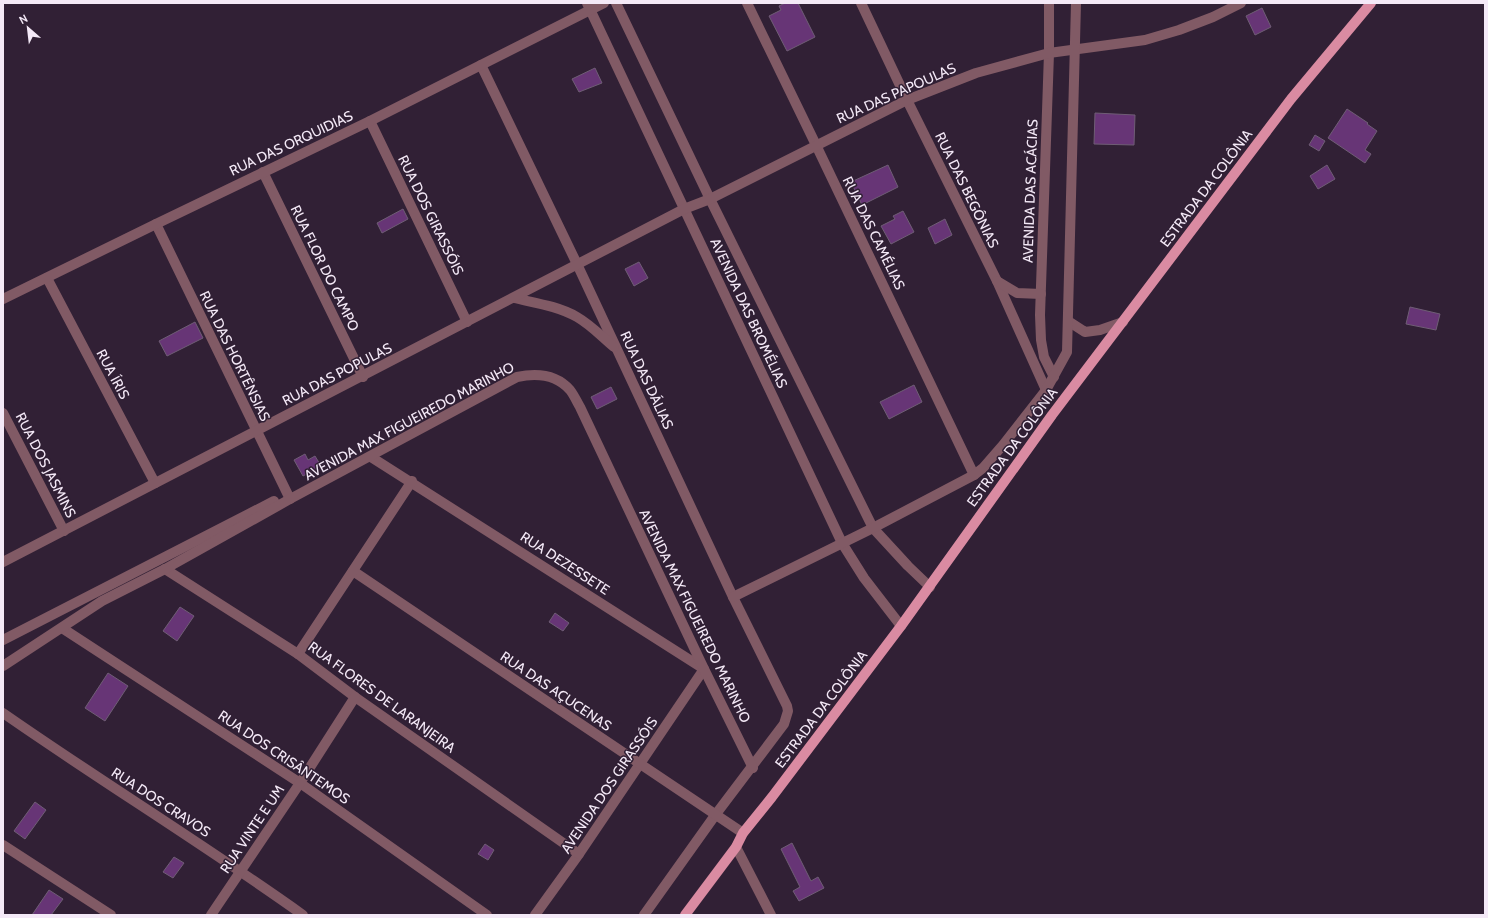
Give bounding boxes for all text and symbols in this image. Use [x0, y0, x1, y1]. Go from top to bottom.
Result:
north arrow [8, 8, 48, 48]
text: N [17, 11, 30, 27]
street label: RUA DAS PAPOULAS [833, 59, 959, 127]
street label: RUA DAS ORQUIDIAS [226, 106, 356, 180]
street label: AVENIDA DAS ACÁCIAS [1018, 119, 1042, 263]
street label: ESTRADA DA COLÔNIA [1156, 125, 1256, 250]
street label: RUA DAS BEGÔNIAS [931, 129, 1003, 251]
street label: RUA DOS GIRASSÓIS [394, 152, 468, 278]
street label: RUA DAS CAMÉLIAS [839, 173, 909, 293]
street label: RUA FLOR DO CAMPO [287, 202, 363, 334]
street label: AVENIDA DAS BROMÉLIAS [706, 235, 792, 391]
street label: RUA DAS HORTÊNSIAS [196, 288, 274, 424]
street label: RUA DAS DÁLIAS [616, 328, 678, 432]
street label: RUA DAS POPULAS [279, 339, 395, 409]
street label: RUA ÍRIS [92, 346, 134, 402]
street label: AVENIDA MAX FIGUEIREDO MARINHO [301, 358, 517, 484]
street label: ESTRADA DA COLÔNIA [963, 384, 1061, 510]
street label: RUA DOS JASMINS [12, 409, 80, 521]
street label: AVENIDA MAX FIGUEIREDO MARINHO [635, 506, 755, 726]
street label: RUA DEZESSETE [517, 527, 613, 599]
street label: RUA FLORES DE LARANJEIRA [305, 637, 460, 757]
street label: ESTRADA DA COLÔNIA [771, 646, 871, 771]
street label: RUA DAS AÇUCENAS [497, 647, 615, 735]
street label: RUA DOS CRISÂNTEMOS [215, 706, 353, 808]
street label: AVENIDA DOS GIRASSÓIS [557, 713, 661, 857]
street label: RUA DOS CRAVOS [108, 763, 214, 841]
street label: RUA VINTE E UM [216, 781, 288, 877]

